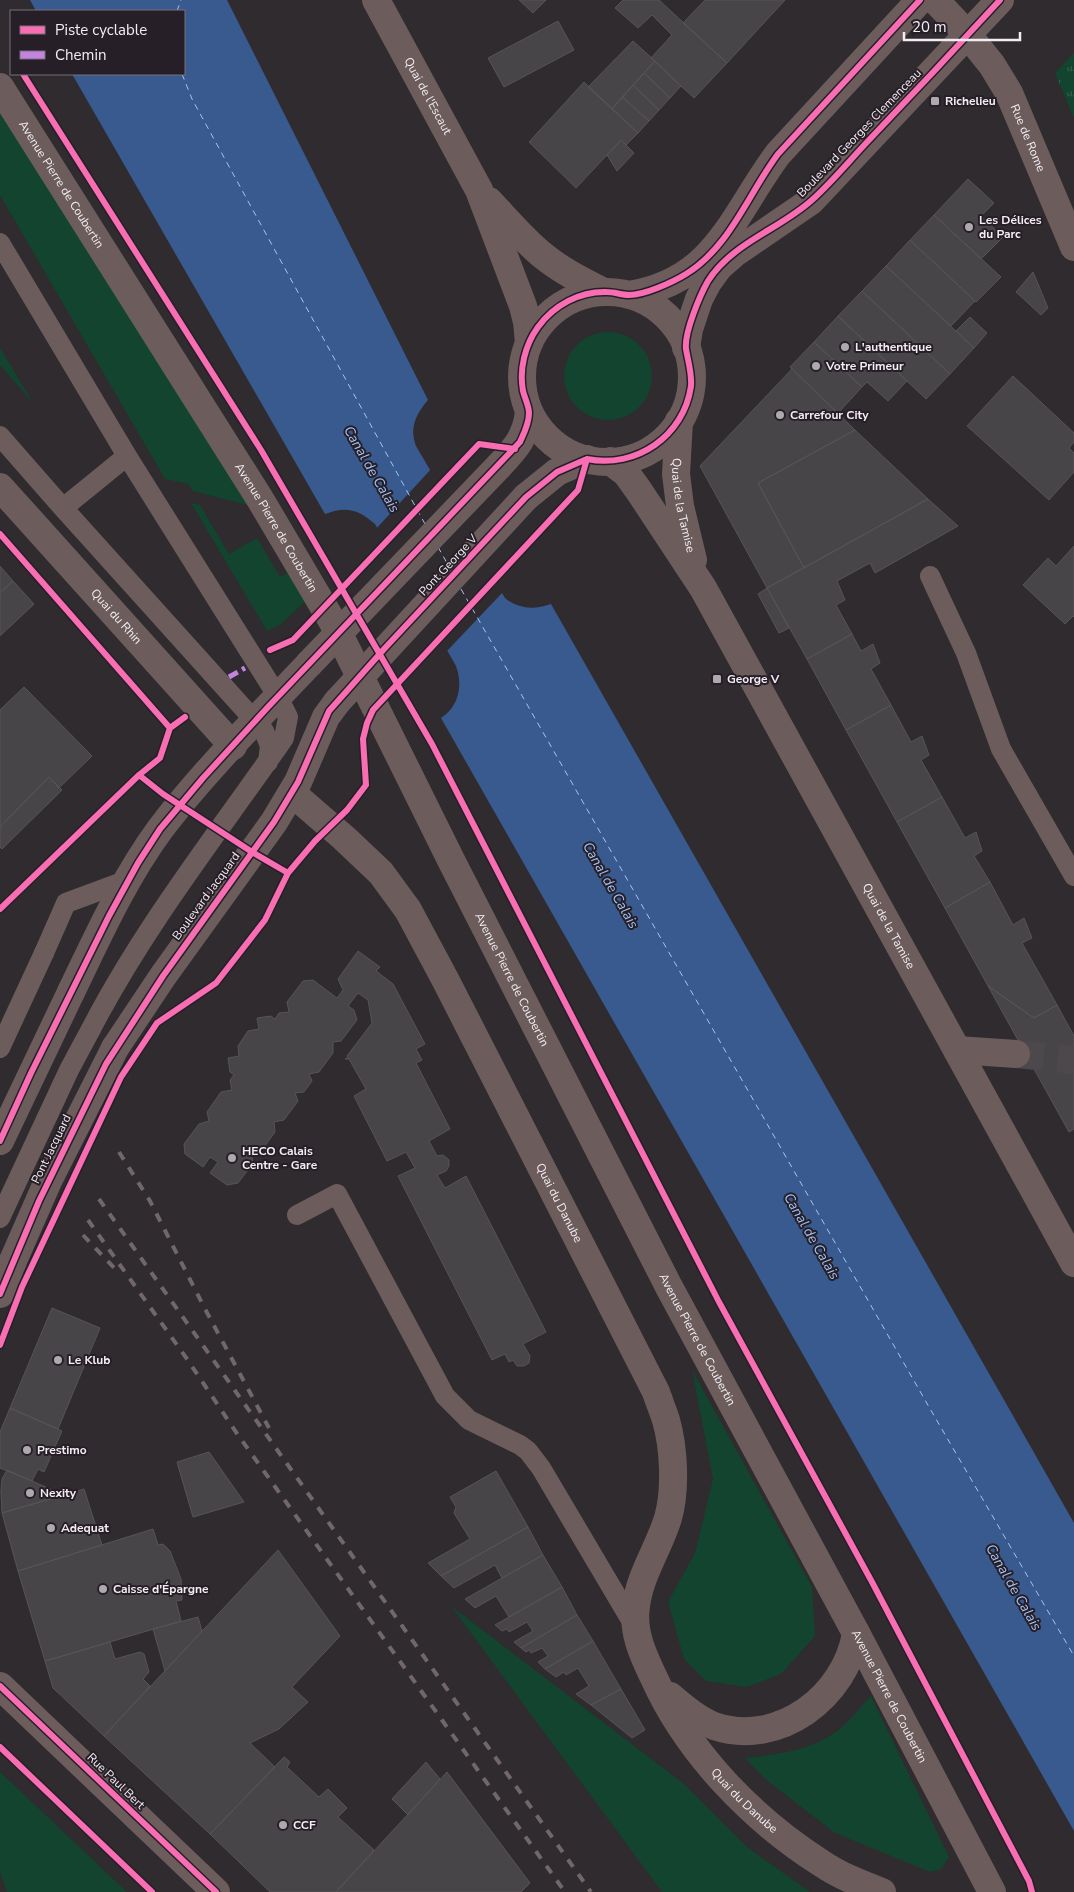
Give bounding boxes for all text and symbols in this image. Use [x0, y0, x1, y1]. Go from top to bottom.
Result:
legend [10, 10, 185, 75]
scale bar [904, 10, 1020, 42]
text: 20 m [912, 17, 947, 37]
text: Piste cyclable [55, 20, 147, 40]
text: Chemin [55, 45, 106, 65]
street label: Quai de l'Escaut [400, 54, 456, 138]
street label: Boulevard Georges Clemenceau [793, 65, 925, 201]
place label: Richelieu [945, 93, 996, 109]
marker: Richelieu [929, 95, 941, 107]
street label: Rue de Rome [1007, 102, 1049, 174]
street label: Avenue Pierre de Coubertin [15, 117, 108, 251]
place label: Les Délices du Parc [979, 212, 1042, 242]
marker: Les Délices du Parc [963, 221, 975, 233]
place label: L'authentique [855, 339, 932, 355]
marker: L'authentique [839, 341, 851, 353]
place label: Votre Primeur [825, 358, 904, 374]
marker: Votre Primeur [810, 360, 822, 372]
place label: Carrefour City [790, 407, 869, 423]
marker: Carrefour City [774, 409, 786, 421]
water label: Canal de Calais [339, 422, 404, 516]
street label: Quai de la Tamise [668, 458, 699, 554]
street label: Avenue Pierre de Coubertin [231, 460, 321, 595]
street label: Pont George V [415, 530, 481, 599]
street label: Quai du Rhin [87, 585, 146, 648]
place label: George V [727, 671, 780, 687]
marker: George V [711, 673, 723, 685]
water label: Canal de Calais [578, 838, 643, 932]
street label: Boulevard Jacquard [169, 849, 243, 943]
street label: Quai de la Tamise [859, 880, 919, 972]
street label: Avenue Pierre de Coubertin [471, 910, 553, 1049]
street label: Pont Jacquard [27, 1112, 75, 1186]
place label: HECO Calais Centre - Gare [242, 1143, 318, 1173]
marker: HECO Calais Centre - Gare [226, 1152, 238, 1164]
street label: Quai du Danube [532, 1160, 586, 1245]
water label: Canal de Calais [779, 1189, 844, 1283]
street label: Avenue Pierre de Coubertin [655, 1271, 740, 1409]
place label: Le Klub [68, 1352, 110, 1368]
marker: Le Klub [52, 1354, 64, 1366]
place label: Prestimo [37, 1442, 87, 1458]
marker: Prestimo [21, 1444, 33, 1456]
place label: Nexity [40, 1485, 77, 1501]
marker: Nexity [24, 1487, 36, 1499]
place label: Adequat [61, 1520, 109, 1536]
marker: Adequat [45, 1522, 57, 1534]
water label: Canal de Calais [981, 1540, 1046, 1634]
place label: Caisse d'Épargne [113, 1581, 209, 1597]
marker: Caisse d'Épargne [97, 1583, 109, 1595]
street label: Avenue Pierre de Coubertin [848, 1627, 931, 1766]
street label: Rue Paul Bert [84, 1749, 149, 1813]
street label: Quai du Danube [707, 1765, 781, 1837]
place label: CCF [293, 1817, 316, 1833]
marker: CCF [277, 1819, 289, 1831]

